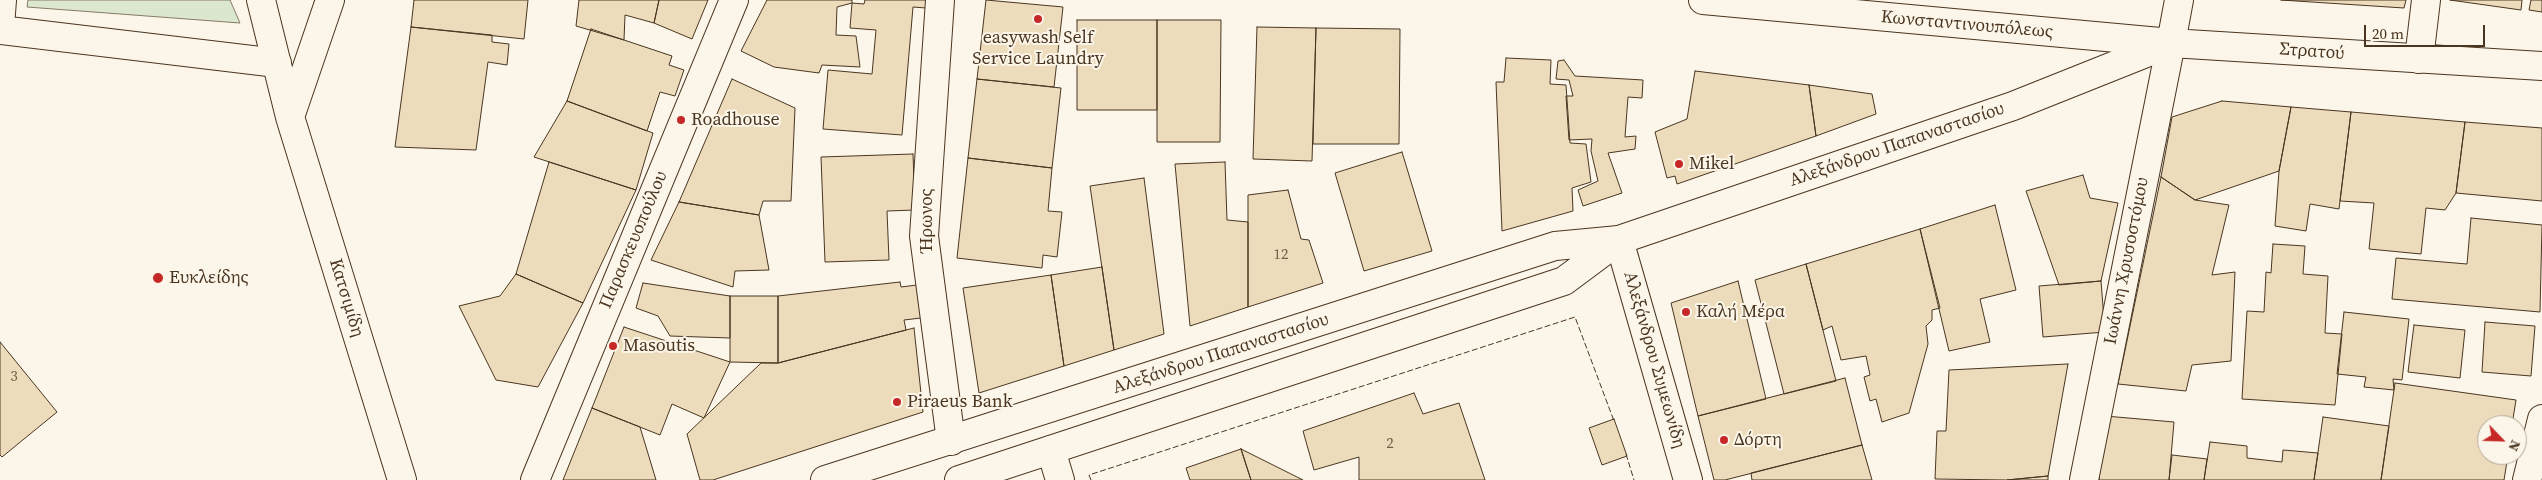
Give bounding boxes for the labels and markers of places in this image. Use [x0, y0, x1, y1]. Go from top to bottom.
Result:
marker: easywash Self Service Laundry [1032, 13, 1044, 25]
place label: easywash Self Service Laundry [972, 27, 1104, 70]
place label: Roadhouse [691, 109, 780, 131]
marker: Roadhouse [675, 114, 687, 126]
place label: Mikel [1689, 153, 1734, 175]
marker: Mikel [1673, 158, 1685, 170]
place label: Ευκλείδης [169, 267, 249, 289]
marker: Ευκλείδης [151, 271, 165, 285]
place label: Καλή Μέρα [1696, 301, 1785, 323]
marker: Καλή Μέρα [1680, 306, 1692, 318]
place label: Masoutis [623, 335, 695, 357]
marker: Masoutis [607, 340, 619, 352]
place label: Piraeus Bank [907, 391, 1013, 413]
marker: Piraeus Bank [891, 396, 903, 408]
place label: Δόρτη [1734, 429, 1782, 451]
marker: Δόρτη [1718, 434, 1730, 446]

